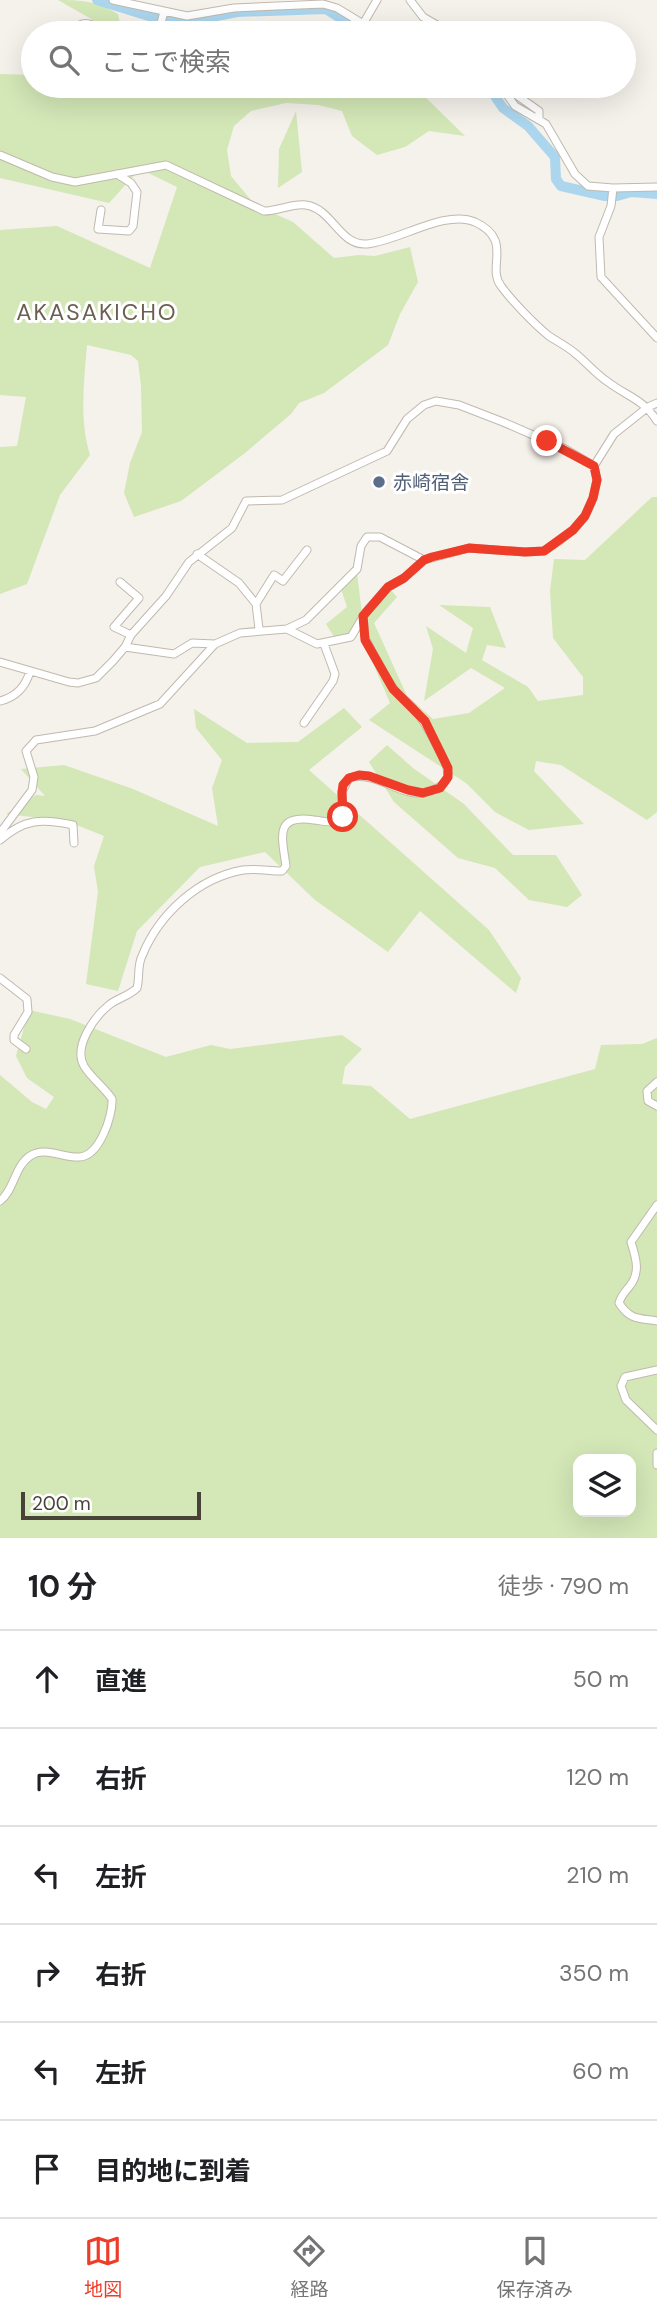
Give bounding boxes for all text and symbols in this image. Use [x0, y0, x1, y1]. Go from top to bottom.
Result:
search box [21, 21, 636, 98]
icon: search [45, 41, 83, 79]
text: ここで検索 [101, 45, 231, 79]
district label: AKASAKICHO [16, 297, 178, 327]
route end [531, 425, 562, 456]
place label: 赤崎宿舎 [393, 470, 469, 495]
marker: 赤崎宿舎 [371, 474, 387, 490]
route start [327, 801, 358, 832]
map controls [573, 1454, 636, 1517]
button: layers [573, 1454, 636, 1517]
scale bar [21, 1489, 201, 1521]
text: 200 m [32, 1491, 91, 1516]
text: 10 分 [28, 1567, 97, 1606]
text: 徒歩 · 790 m [498, 1571, 629, 1601]
icon: ahead [28, 1660, 66, 1698]
text: 直進 [95, 1664, 147, 1698]
text: 50 m [573, 1664, 629, 1694]
icon: right [28, 1758, 66, 1796]
text: 右折 [95, 1762, 147, 1796]
text: 120 m [566, 1762, 629, 1792]
icon: left [28, 1856, 66, 1894]
text: 左折 [95, 1860, 147, 1894]
text: 210 m [566, 1860, 629, 1890]
icon: right [28, 1954, 66, 1992]
text: 右折 [95, 1958, 147, 1992]
text: 350 m [559, 1958, 629, 1988]
icon: left [28, 2052, 66, 2090]
text: 左折 [95, 2056, 147, 2090]
text: 60 m [572, 2056, 629, 2086]
icon: arrive [28, 2150, 66, 2188]
text: 目的地に到着 [95, 2154, 251, 2188]
tab: 地図 [84, 2232, 122, 2302]
tab: 経路 [290, 2232, 329, 2302]
tab: 保存済み [497, 2232, 573, 2302]

